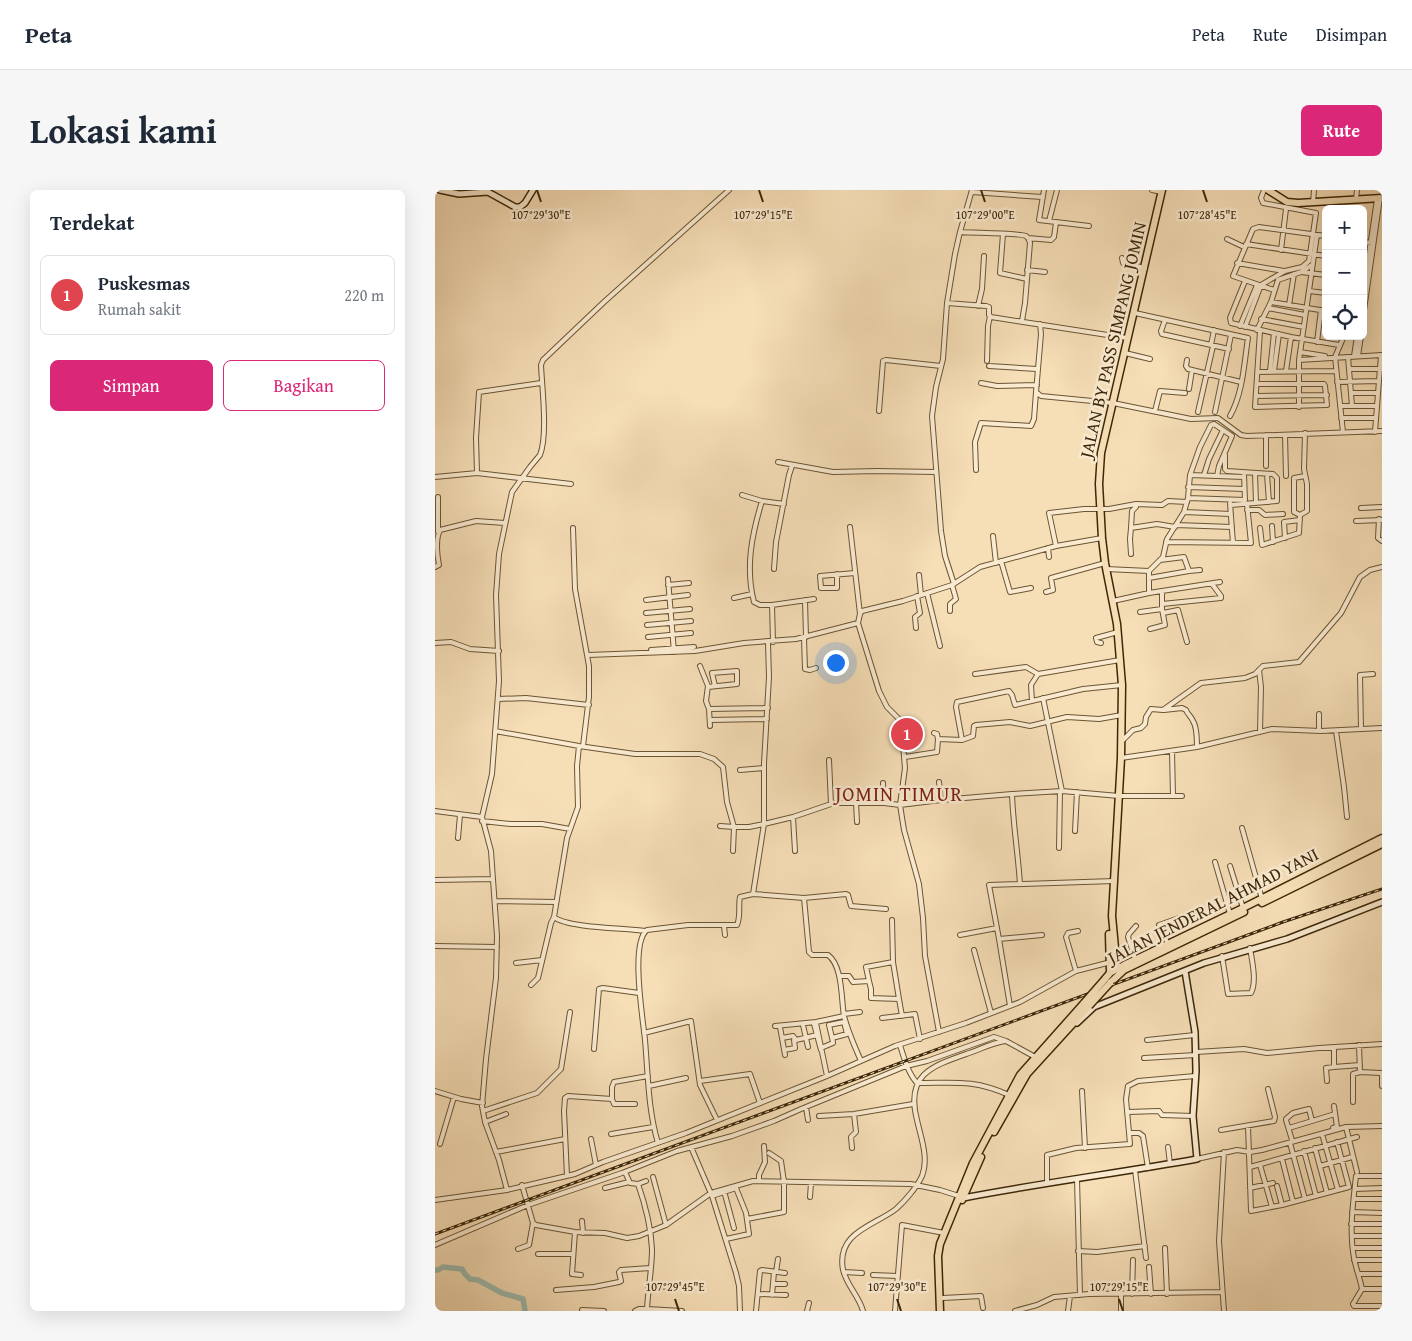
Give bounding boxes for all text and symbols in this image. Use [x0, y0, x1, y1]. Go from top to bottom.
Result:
text: Peta [25, 17, 72, 52]
text: Peta [1192, 21, 1225, 48]
text: Rute [1253, 21, 1288, 48]
text: Disimpan [1316, 21, 1387, 48]
text: Lokasi kami [30, 105, 217, 156]
button: Rute [1301, 105, 1382, 156]
map controls [1322, 205, 1367, 340]
button: + [1322, 205, 1367, 250]
text: 107°29'30"E [511, 206, 571, 223]
text: 107°29'15"E [733, 206, 793, 223]
text: 107°29'00"E [955, 206, 1015, 223]
text: 107°28'45"E [1177, 206, 1237, 223]
text: Terdekat [50, 207, 134, 238]
street label: JALAN BY PASS SIMPANG JOMIN [1072, 219, 1153, 463]
button: − [1322, 250, 1367, 295]
text: Puskesmas [98, 269, 190, 297]
text: 1 [63, 283, 71, 307]
text: 220 m [344, 283, 384, 307]
button: locate [1322, 295, 1367, 340]
text: Rumah sakit [98, 297, 181, 321]
button: Simpan [50, 360, 213, 411]
button: Bagikan [223, 360, 385, 411]
your location [823, 650, 849, 676]
pin: 1 [891, 715, 923, 753]
district label: JOMIN TIMUR [832, 779, 963, 808]
street label: JALAN JENDERAL AHMAD YANI [1101, 840, 1323, 972]
text: 107°29'45"E [645, 1278, 705, 1295]
text: 107°29'30"E [867, 1278, 927, 1295]
text: 107°29'15"E [1089, 1278, 1149, 1295]

